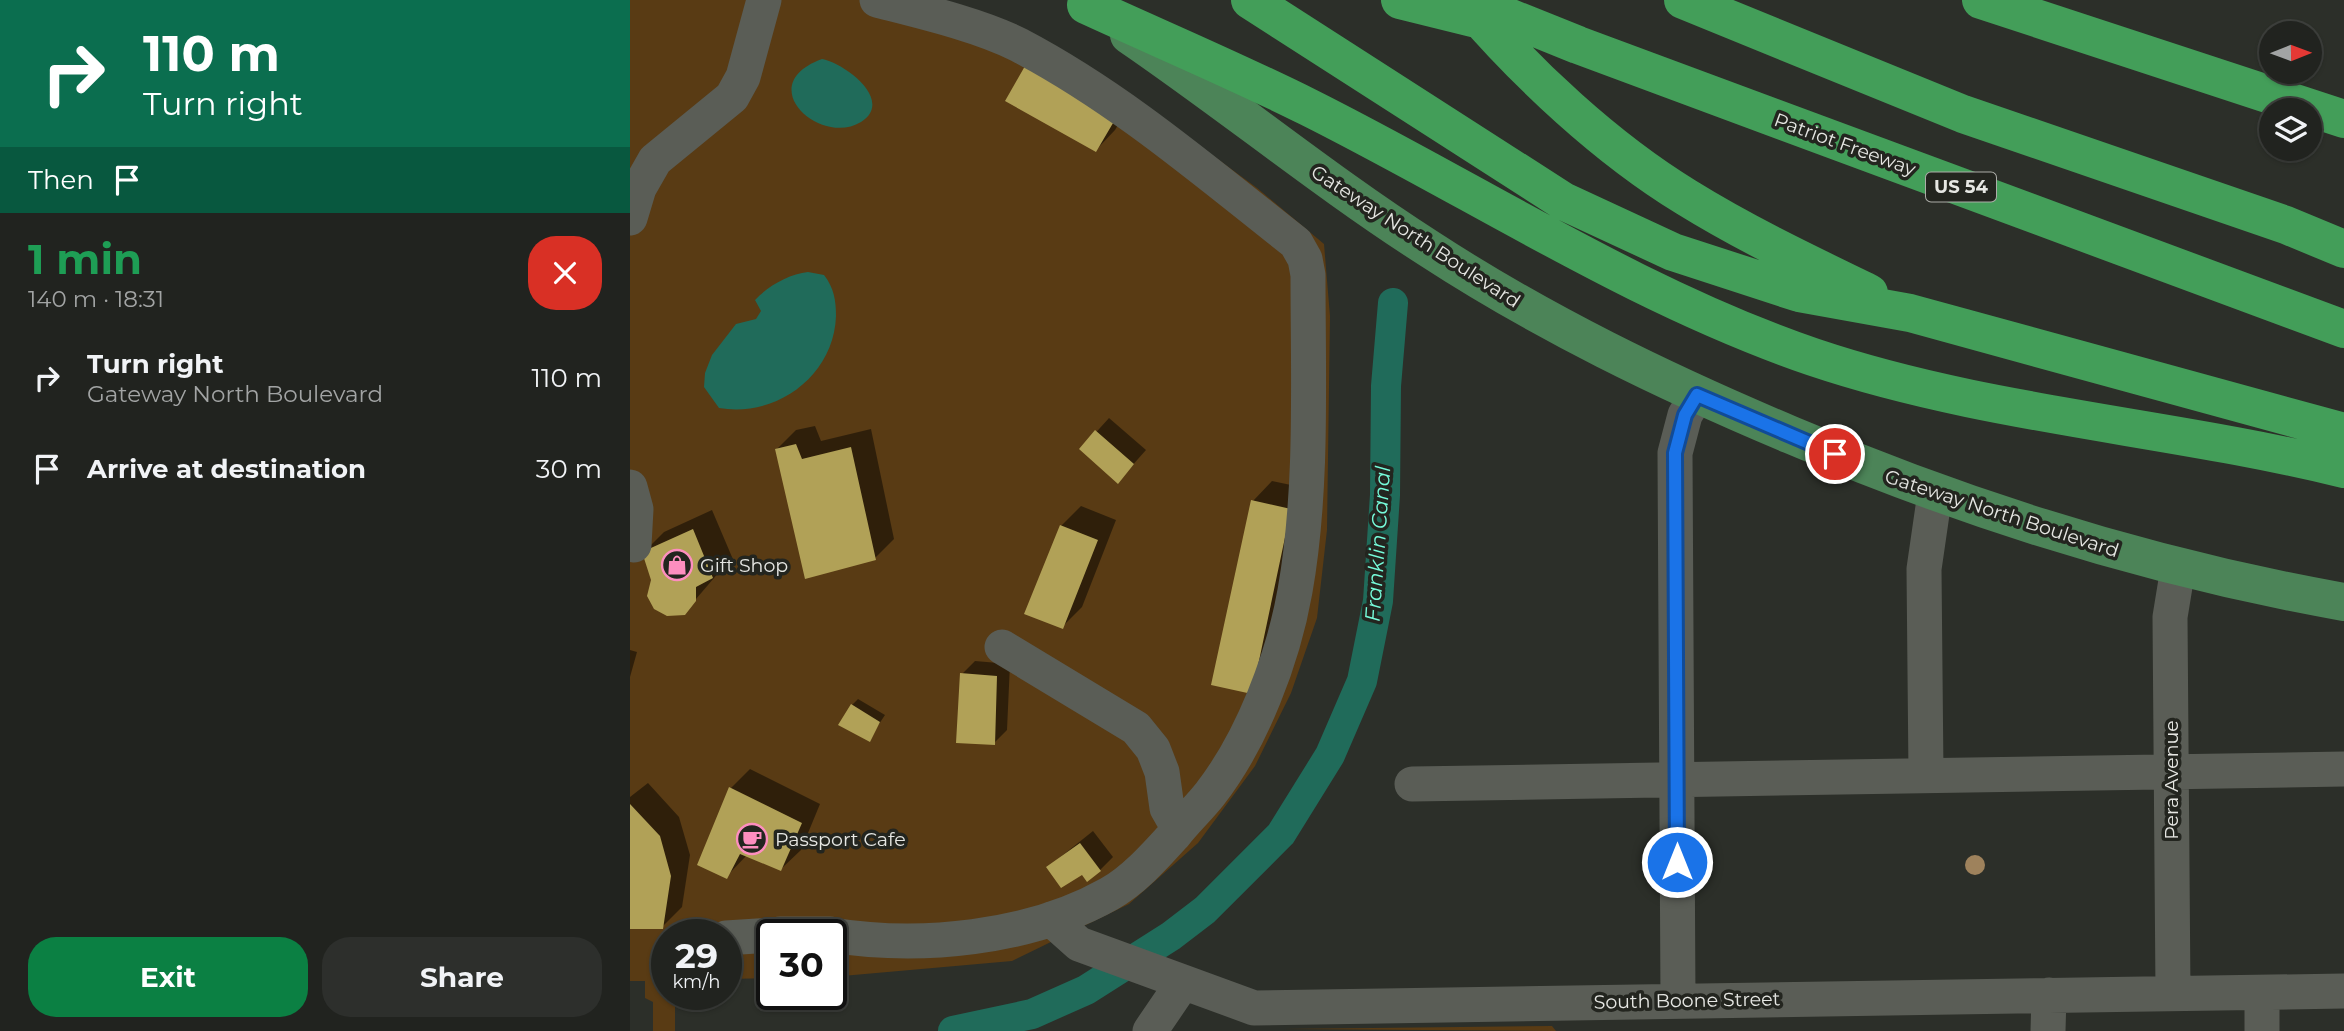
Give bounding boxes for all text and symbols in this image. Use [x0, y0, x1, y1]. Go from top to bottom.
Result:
north arrow [2259, 21, 2322, 84]
map controls [2259, 21, 2322, 161]
text: 110 m [143, 24, 280, 83]
icon: right [28, 28, 119, 119]
text: Turn right [143, 84, 303, 123]
button: layers [2259, 98, 2322, 161]
street label: Patriot Freeway [1771, 108, 1919, 181]
street label: Gateway North Boulevard [1307, 160, 1525, 313]
icon: arrive [108, 161, 146, 199]
text: Then [28, 164, 94, 196]
road number: US 54 [1926, 172, 1996, 202]
text: 1 min [28, 233, 142, 285]
button: close [528, 236, 602, 310]
text: 140 m · 18:31 [28, 285, 164, 313]
text: Turn right [87, 348, 223, 380]
icon: right [28, 359, 66, 397]
text: 110 m [532, 362, 602, 394]
text: Gateway North Boulevard [87, 380, 383, 408]
pin [1805, 424, 1865, 484]
icon: arrive [1816, 435, 1854, 473]
icon: arrive [28, 450, 66, 488]
text: Arrive at destination [87, 453, 366, 485]
text: 30 m [536, 453, 602, 485]
water label: Franklin Canal [1360, 465, 1395, 623]
street label: Gateway North Boulevard [1882, 465, 2122, 562]
shop icon: Gift Shop [660, 548, 694, 582]
place label: Gift Shop [700, 554, 788, 577]
street label: Pera Avenue [2160, 720, 2183, 840]
cafe icon: Passport Cafe [735, 822, 769, 856]
position arrow [1640, 825, 1714, 899]
place label: Passport Cafe [775, 828, 906, 851]
speed limit sign: 30 [756, 919, 847, 1010]
text: 29 [675, 934, 718, 977]
button: Exit [28, 937, 308, 1017]
button: Share [322, 937, 602, 1017]
text: km/h [672, 971, 721, 993]
street label: South Boone Street [1593, 987, 1781, 1014]

